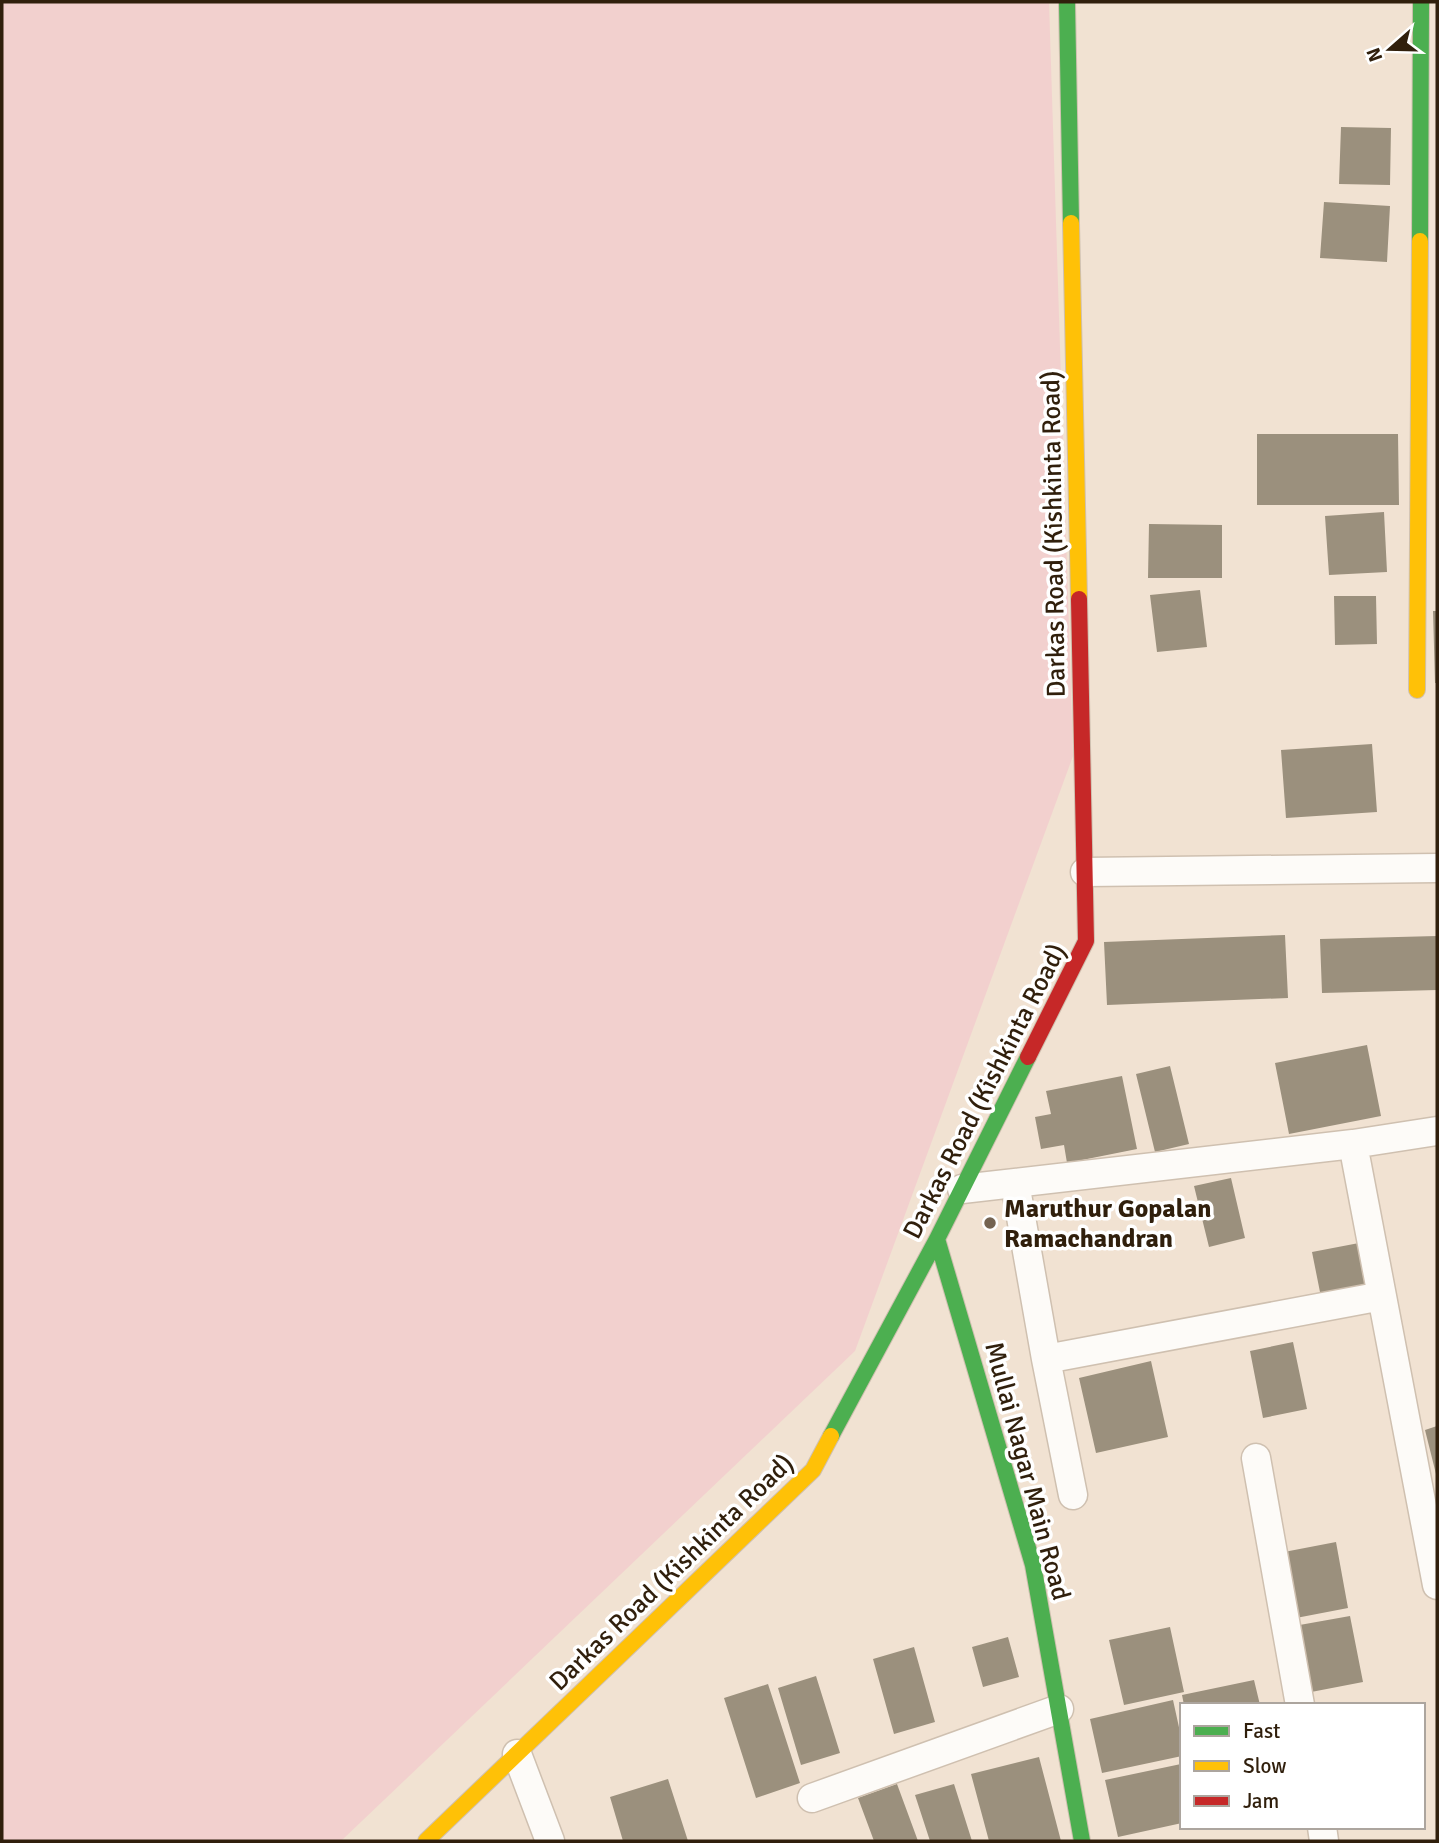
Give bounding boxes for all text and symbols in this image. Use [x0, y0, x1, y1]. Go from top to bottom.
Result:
north arrow [1355, 14, 1425, 84]
text: N [1361, 44, 1389, 65]
street label: Darkas Road (Kishkinta Road) [1035, 370, 1073, 698]
street label: Darkas Road (Kishkinta Road) [896, 938, 1073, 1244]
place label: Maruthur Gopalan Ramachandran [1004, 1193, 1211, 1255]
marker: Maruthur Gopalan Ramachandran [982, 1215, 998, 1231]
street label: Mullai Nagar Main Road [977, 1339, 1077, 1604]
street label: Darkas Road (Kishkinta Road) [543, 1448, 800, 1698]
legend [1180, 1703, 1425, 1829]
text: Fast [1243, 1718, 1280, 1744]
text: Slow [1243, 1753, 1287, 1779]
text: Jam [1243, 1788, 1279, 1814]

